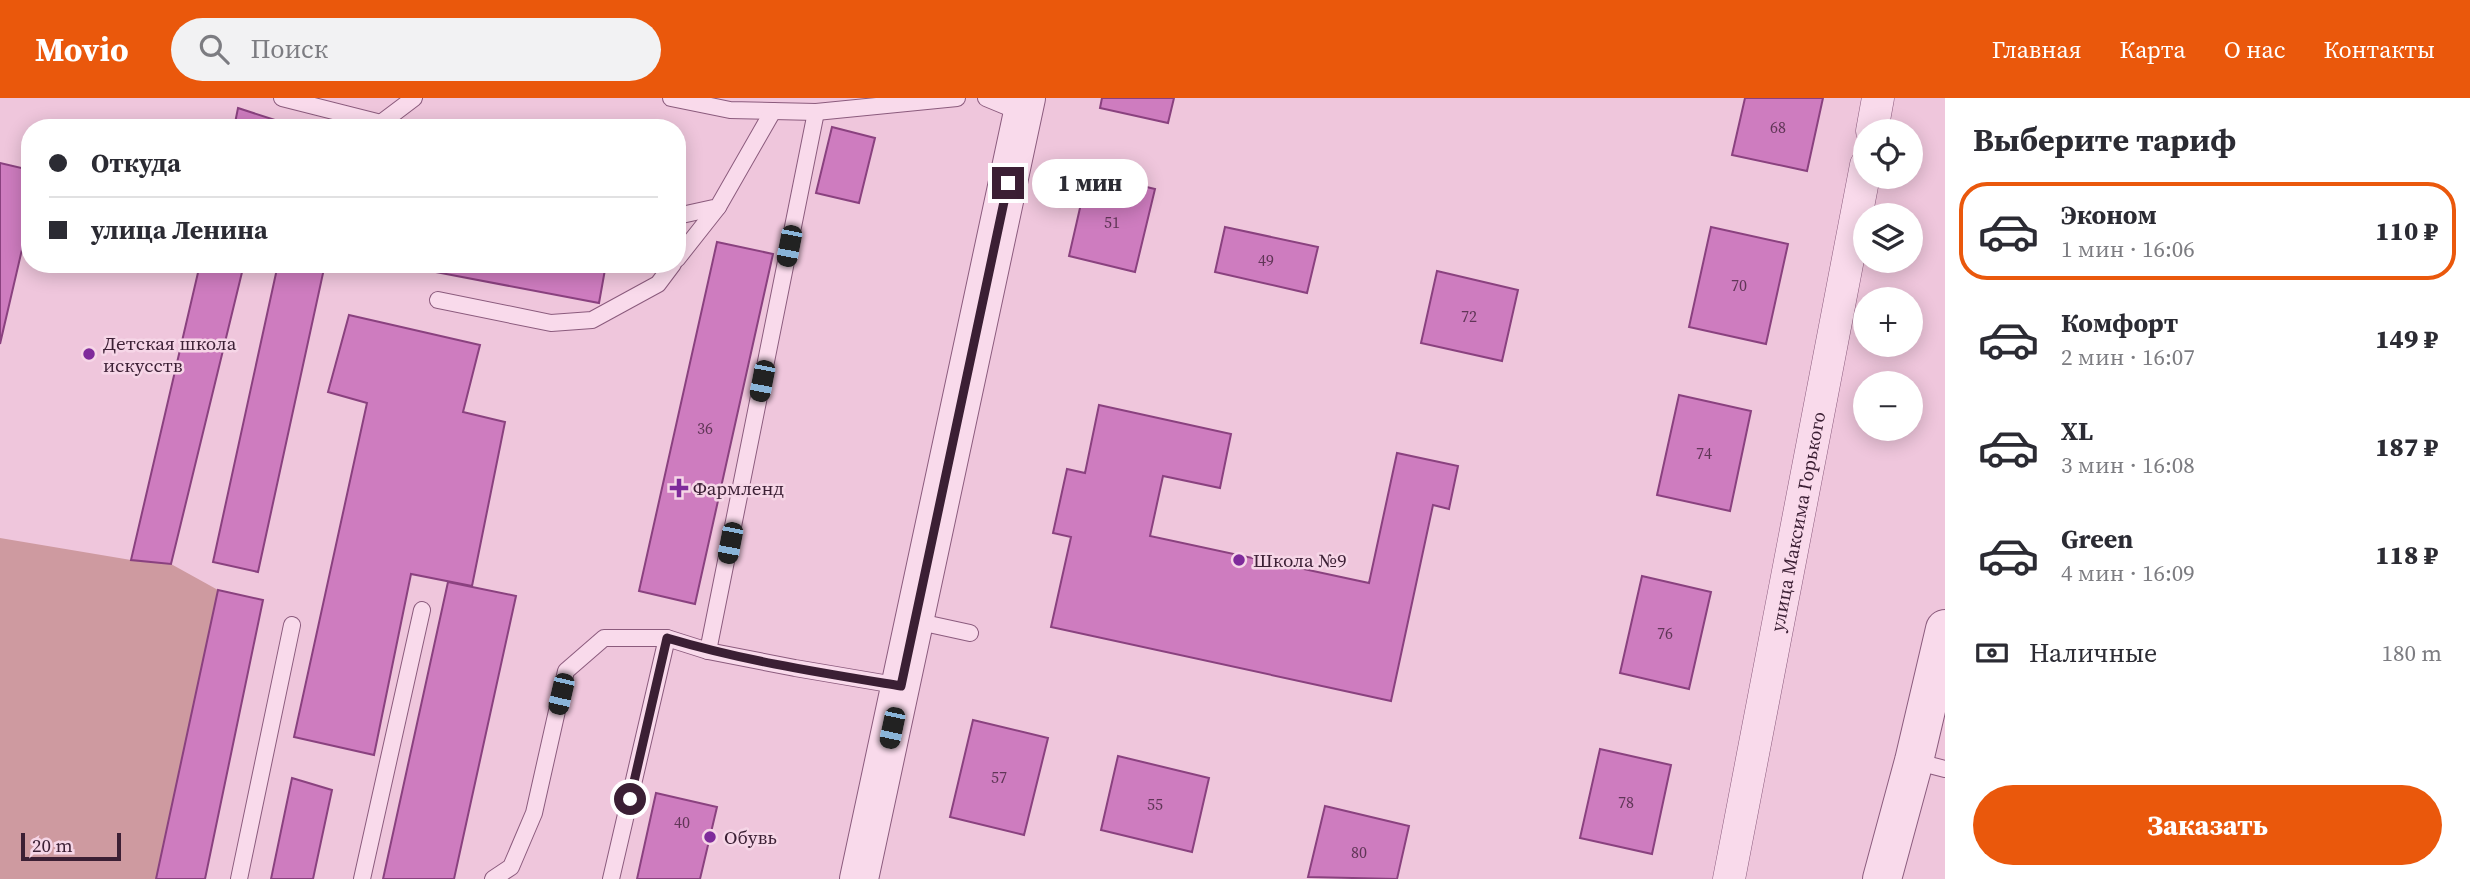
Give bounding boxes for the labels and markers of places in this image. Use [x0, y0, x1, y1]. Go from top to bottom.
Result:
place label: Детская школа искусств [103, 330, 237, 378]
marker: Детская школа искусств [81, 346, 97, 362]
place label: Фармленд [693, 475, 784, 501]
marker: Фармленд [671, 480, 687, 496]
place label: Школа №9 [1253, 547, 1347, 573]
marker: Школа №9 [1231, 552, 1247, 568]
place label: Обувь [724, 824, 777, 850]
marker: Обувь [702, 829, 718, 845]

